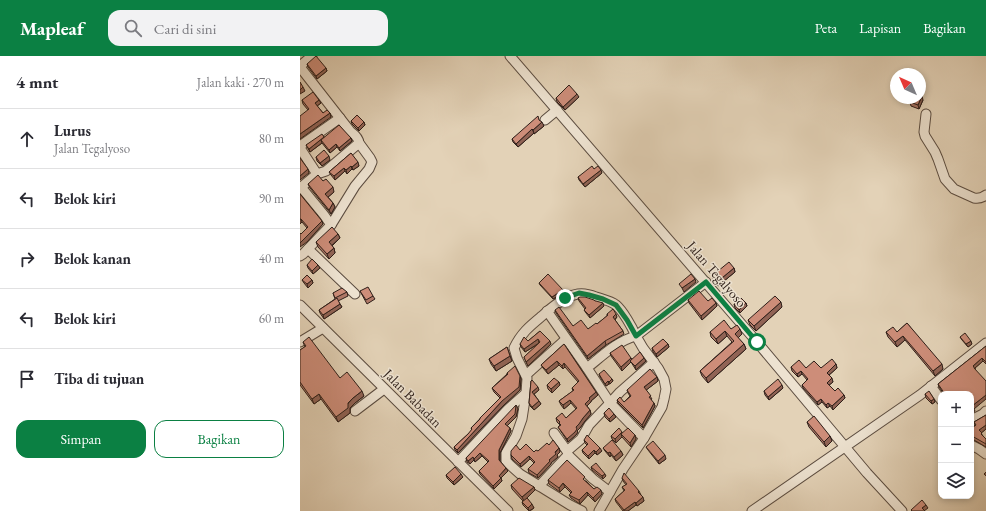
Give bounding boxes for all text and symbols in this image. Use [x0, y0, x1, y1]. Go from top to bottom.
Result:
search box [108, 10, 388, 46]
text: Mapleaf [20, 16, 84, 41]
icon: search [122, 17, 144, 39]
text: Cari di sini [154, 19, 216, 38]
text: Peta [815, 19, 837, 37]
text: Lapisan [859, 19, 901, 37]
text: Bagikan [923, 19, 966, 37]
north arrow [890, 68, 926, 104]
text: 4 mnt [16, 71, 58, 93]
text: Jalan kaki · 270 m [197, 74, 284, 91]
text: Lurus [54, 121, 91, 140]
icon: ahead [16, 128, 38, 150]
text: 80 m [259, 130, 284, 147]
text: Jalan Tegalyoso [54, 140, 130, 157]
icon: left [16, 188, 38, 210]
text: Belok kiri [54, 189, 116, 208]
text: 90 m [259, 190, 284, 207]
street label: Jalan Tegalyoso [683, 236, 751, 311]
icon: right [16, 248, 38, 270]
text: Belok kanan [54, 249, 131, 268]
text: 40 m [259, 250, 284, 267]
route end [556, 289, 574, 307]
icon: left [16, 308, 38, 330]
text: Belok kiri [54, 309, 116, 328]
text: 60 m [259, 310, 284, 327]
route start [748, 333, 766, 351]
street label: Jalan Babadan [379, 364, 447, 432]
icon: arrive [16, 368, 38, 390]
text: Tiba di tujuan [54, 369, 144, 388]
map controls [938, 391, 974, 499]
button: + [938, 391, 974, 427]
button: Simpan [16, 420, 146, 458]
button: Bagikan [154, 420, 284, 458]
button: − [938, 427, 974, 463]
button: layers [938, 463, 974, 499]

